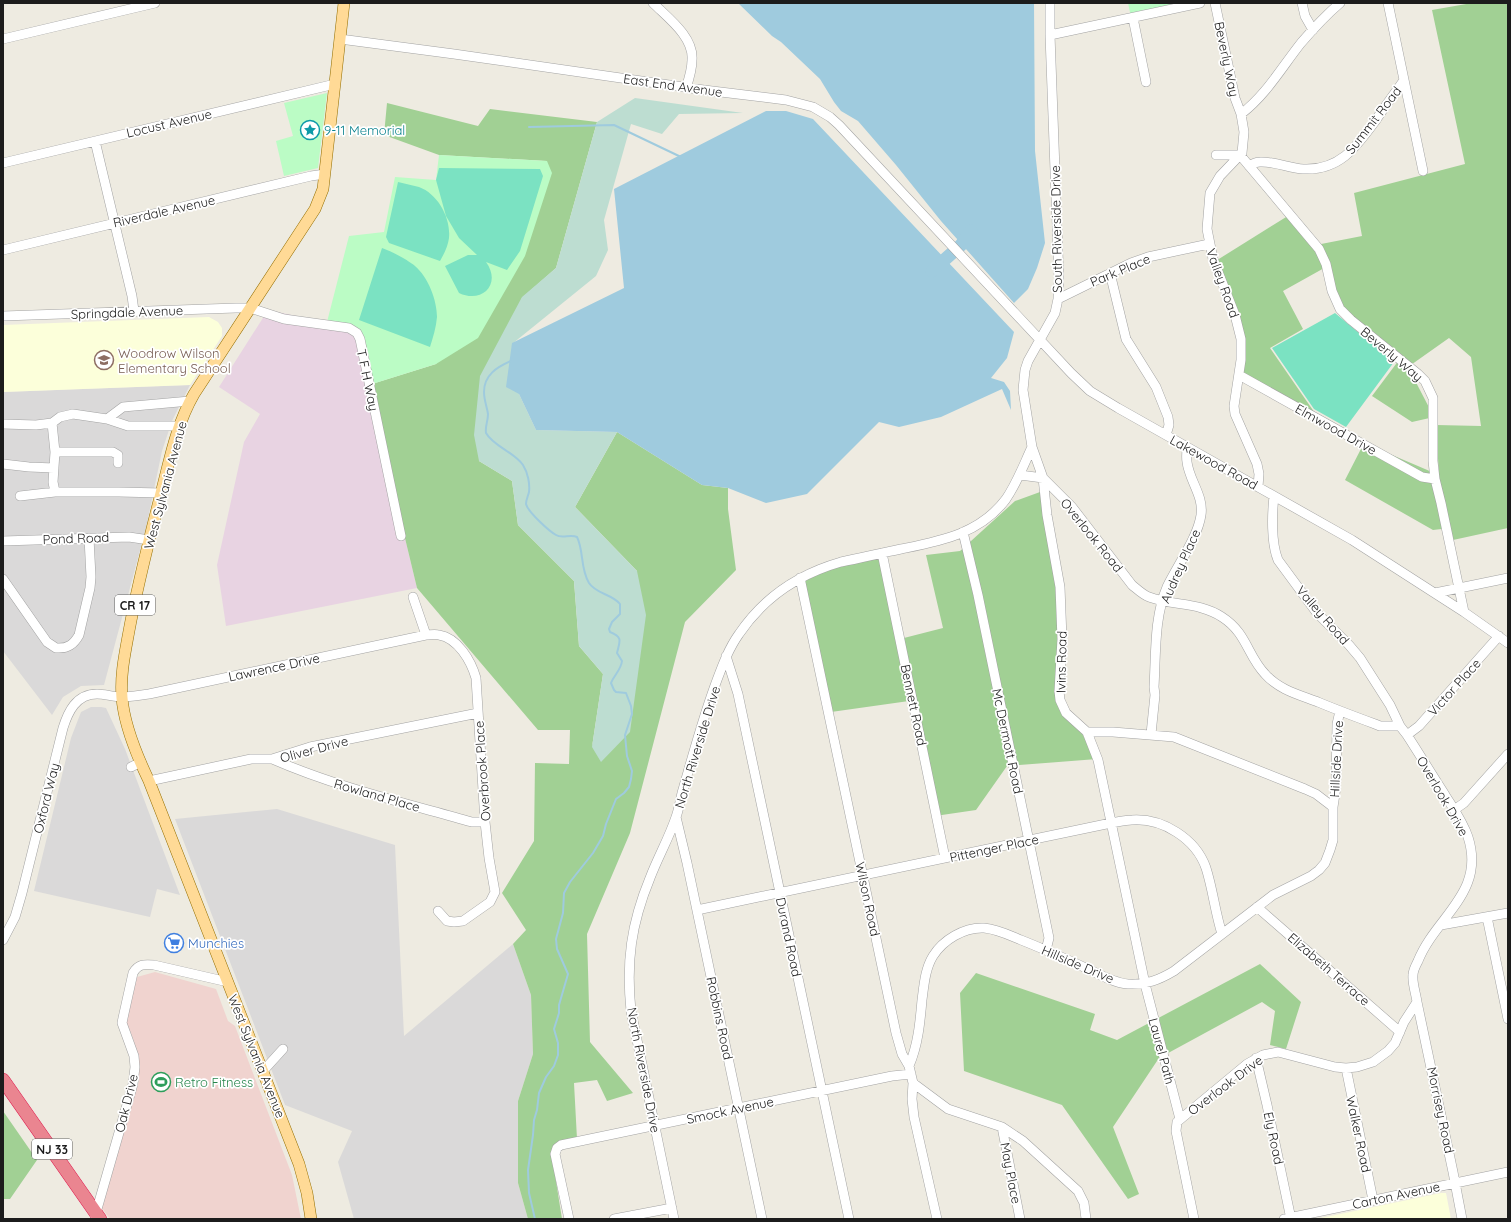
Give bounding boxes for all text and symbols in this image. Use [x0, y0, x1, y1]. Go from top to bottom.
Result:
street label: Beverly Way [1211, 20, 1243, 98]
street label: East End Avenue [622, 70, 724, 100]
street label: Summit Road [1342, 83, 1404, 157]
street label: Locust Avenue [125, 105, 213, 141]
place icon: 9-11 Memorial [299, 119, 321, 141]
place label: 9-11 Memorial [324, 122, 405, 138]
street label: South Riverside Drive [1047, 165, 1065, 293]
street label: Riverdale Avenue [111, 191, 217, 231]
street label: Valley Road [1203, 246, 1243, 320]
street label: Park Place [1088, 250, 1152, 290]
street label: Springdale Avenue [71, 302, 183, 322]
street label: Beverly Way [1358, 323, 1426, 385]
place label: Woodrow Wilson Elementary School [118, 345, 231, 376]
street label: T F H Way [354, 348, 382, 412]
school or university icon: Woodrow Wilson Elementary School [93, 349, 115, 371]
street label: Elmwood Drive [1293, 400, 1379, 458]
street label: West Sylvania Avenue [140, 419, 190, 551]
street label: Lakewood Road [1167, 431, 1261, 493]
street label: Overlook Road [1057, 495, 1127, 575]
street label: Audrey Place [1157, 527, 1203, 605]
street label: Pond Road [42, 529, 110, 547]
street label: Valley Road [1293, 582, 1353, 648]
road number: CR 17 [115, 595, 155, 615]
street label: Ivins Road [1052, 631, 1070, 693]
street label: Lawrence Drive [227, 650, 321, 684]
street label: Victor Place [1424, 655, 1484, 719]
street label: Bennett Road [898, 663, 930, 747]
street label: North Riverside Drive [671, 684, 723, 810]
street label: Mc Dermott Road [989, 687, 1027, 795]
street label: Overbrook Place [471, 720, 493, 822]
street label: Hillside Drive [1326, 720, 1346, 798]
street label: Oliver Drive [278, 732, 350, 766]
street label: Overlook Drive [1414, 753, 1472, 839]
street label: Oxford Way [30, 761, 62, 835]
street label: Rowland Place [332, 775, 422, 815]
street label: Pittenger Place [948, 831, 1040, 865]
street label: Wilson Road [852, 860, 884, 938]
street label: Durand Road [773, 896, 805, 978]
street label: Elizabeth Terrace [1285, 929, 1373, 1009]
supermarket icon: Munchies [163, 932, 185, 954]
place label: Munchies [188, 935, 244, 951]
street label: Hillside Drive [1039, 942, 1117, 986]
street label: Robbins Road [703, 975, 737, 1061]
street label: West Sylvania Avenue [225, 992, 289, 1120]
street label: North Riverside Drive [624, 1006, 664, 1134]
street label: Laurel Path [1145, 1016, 1179, 1086]
street label: Overlook Drive [1184, 1052, 1266, 1118]
street label: Morrisey Road [1424, 1065, 1458, 1155]
sports icon: Retro Fitness [150, 1071, 172, 1093]
street label: Oak Drive [111, 1072, 141, 1134]
place label: Retro Fitness [175, 1074, 253, 1090]
street label: Smock Avenue [685, 1093, 775, 1127]
street label: Walker Road [1343, 1094, 1375, 1174]
street label: Ely Road [1261, 1110, 1287, 1166]
road number: NJ 33 [32, 1139, 72, 1159]
street label: May Place [997, 1141, 1025, 1205]
street label: Carton Avenue [1351, 1178, 1441, 1212]

